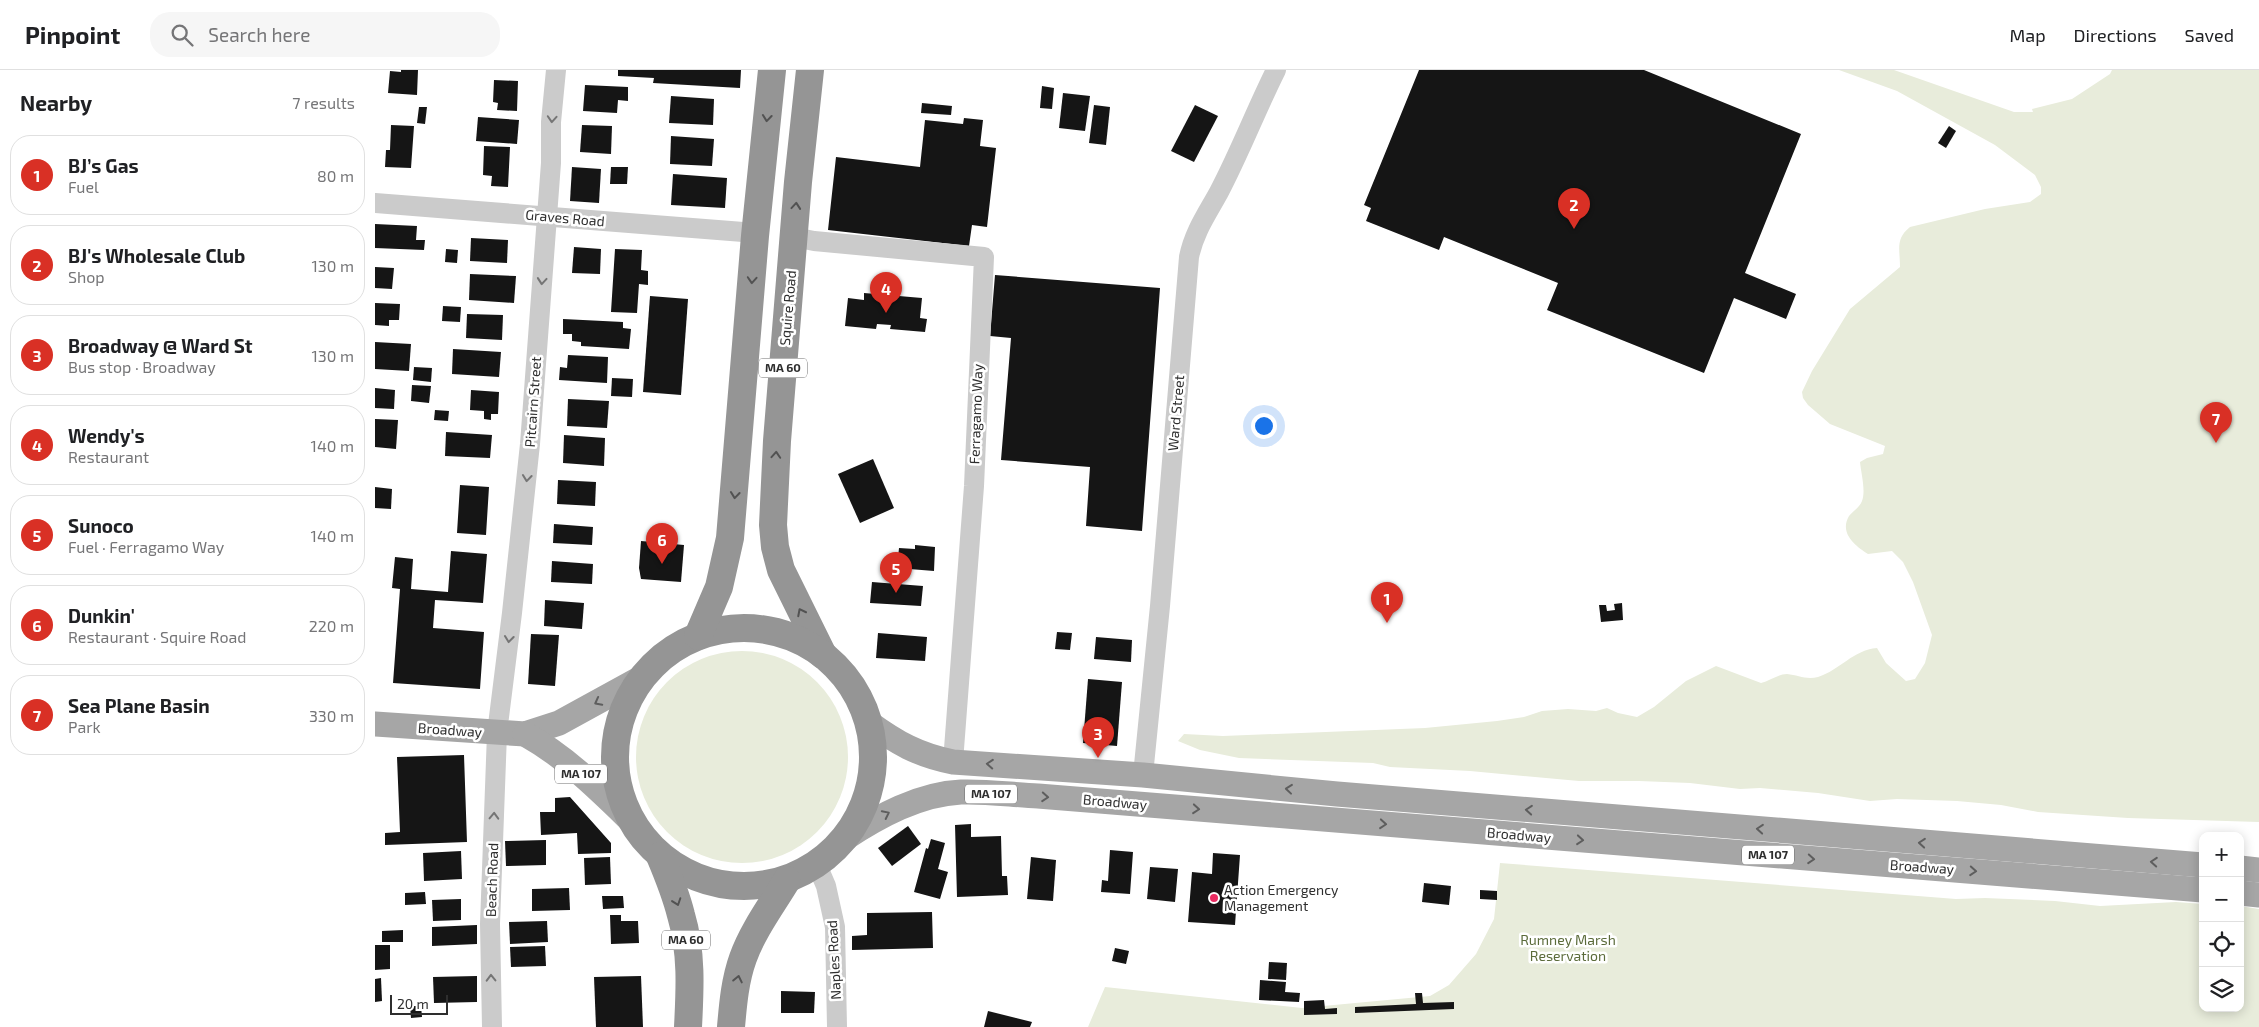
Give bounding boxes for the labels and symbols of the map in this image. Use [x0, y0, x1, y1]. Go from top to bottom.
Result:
one-way arrow [546, 115, 557, 123]
one-way arrow [762, 115, 773, 123]
pin: 2 [1558, 188, 1590, 229]
one-way arrow [791, 202, 802, 210]
street label: Graves Road [525, 206, 605, 229]
street label: Squire Road [776, 270, 799, 346]
pin: 4 [870, 272, 902, 313]
one-way arrow [537, 277, 548, 285]
one-way arrow [747, 277, 758, 285]
street label: Pitcairn Street [521, 356, 544, 448]
road number: MA 60 [759, 358, 807, 378]
street label: Ferragamo Way [965, 363, 986, 465]
street label: Ward Street [1164, 374, 1187, 452]
pin: 7 [2200, 402, 2232, 443]
your location [1251, 413, 1277, 439]
one-way arrow [770, 451, 781, 459]
one-way arrow [522, 474, 533, 482]
one-way arrow [730, 491, 741, 499]
pin: 6 [646, 523, 678, 564]
pin: 5 [880, 552, 912, 593]
pin: 1 [1371, 582, 1403, 623]
one-way arrow [797, 608, 807, 617]
one-way arrow [504, 635, 515, 643]
one-way arrow [594, 695, 603, 705]
pin: 3 [1082, 717, 1114, 758]
street label: Broadway [417, 719, 483, 740]
one-way arrow [986, 759, 994, 770]
road number: MA 107 [555, 764, 607, 784]
road number: MA 107 [965, 784, 1017, 804]
one-way arrow [1284, 784, 1292, 795]
street label: Broadway [1082, 790, 1148, 813]
one-way arrow [1041, 791, 1049, 802]
one-way arrow [1192, 803, 1200, 814]
one-way arrow [1524, 805, 1532, 816]
one-way arrow [881, 810, 890, 821]
one-way arrow [489, 812, 499, 820]
one-way arrow [1379, 818, 1387, 829]
street label: Broadway [1486, 823, 1552, 846]
one-way arrow [1756, 824, 1764, 835]
one-way arrow [1576, 835, 1584, 846]
one-way arrow [1918, 838, 1926, 849]
street label: Beach Road [482, 843, 501, 917]
road number: MA 107 [1742, 846, 1794, 864]
one-way arrow [1808, 853, 1816, 864]
street label: Broadway [1889, 856, 1955, 877]
one-way arrow [2150, 856, 2158, 867]
one-way arrow [1970, 866, 1978, 877]
place label: Action Emergency Management [1224, 881, 1339, 914]
marker: Action Emergency Management [1208, 892, 1220, 904]
one-way arrow [671, 897, 681, 905]
street label: Naples Road [823, 920, 844, 1000]
road number: MA 60 [662, 930, 710, 950]
park label: Rumney Marsh Reservation [1520, 931, 1616, 964]
one-way arrow [486, 974, 496, 982]
one-way arrow [732, 974, 742, 983]
scale bar [390, 992, 447, 1015]

